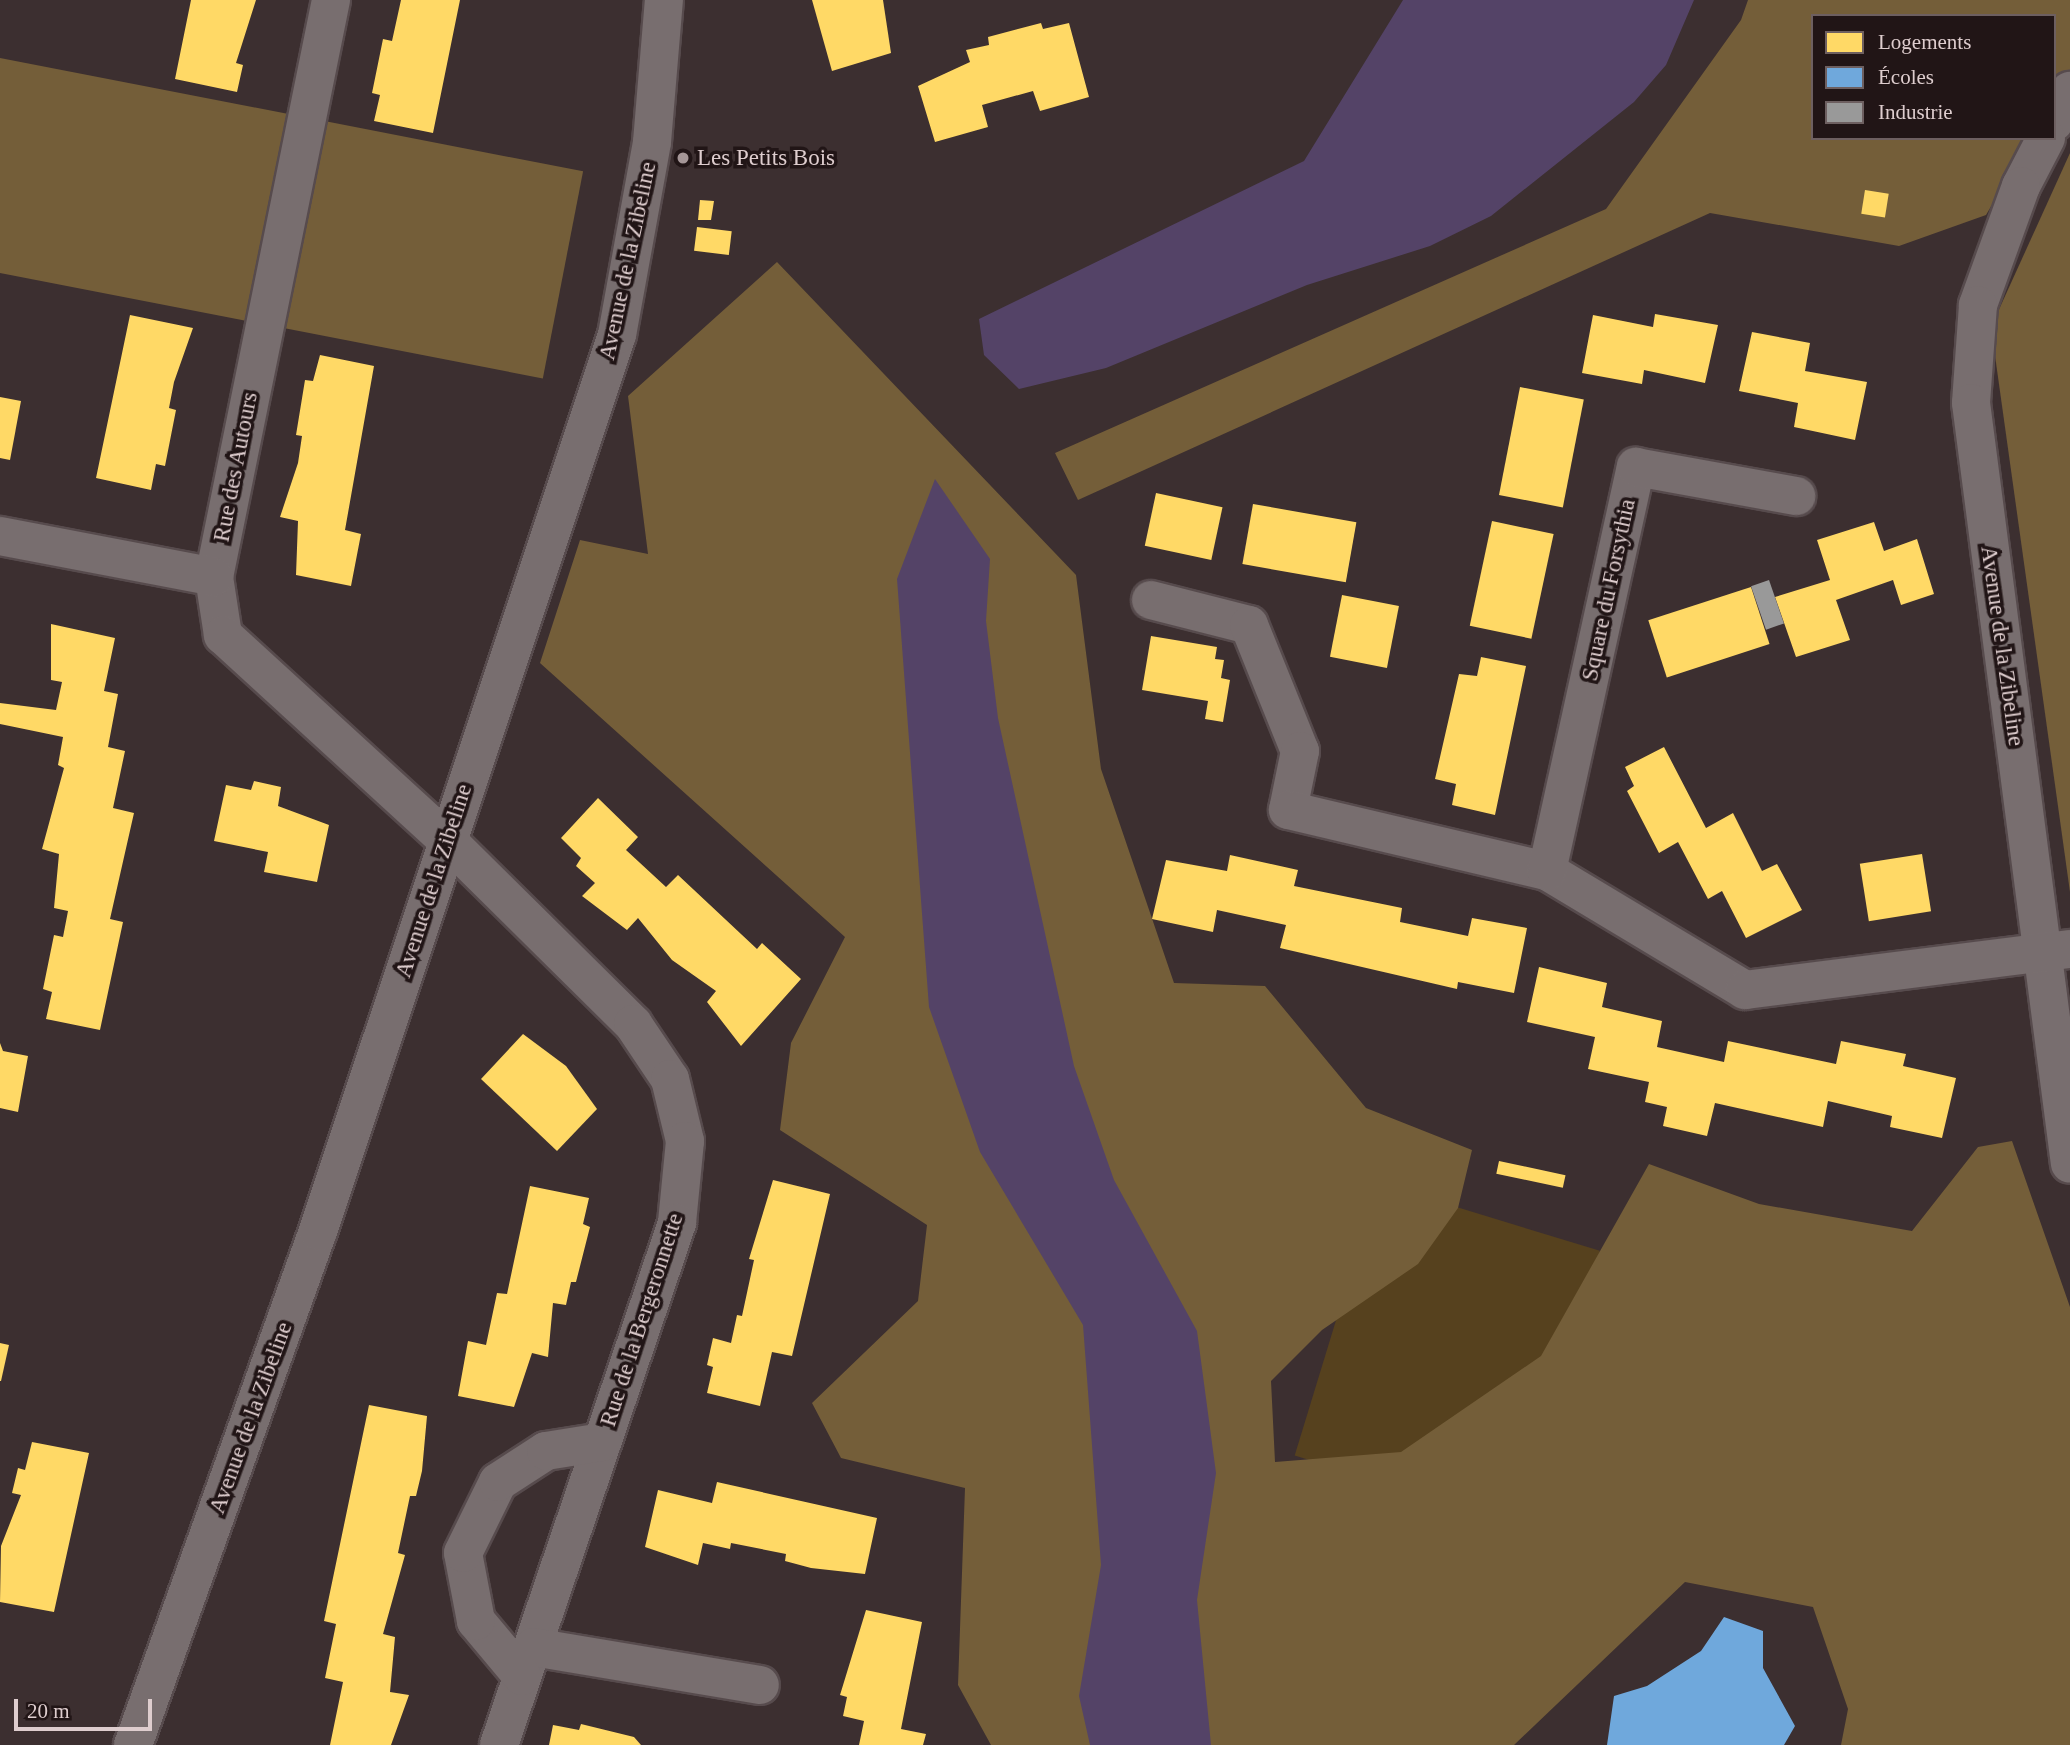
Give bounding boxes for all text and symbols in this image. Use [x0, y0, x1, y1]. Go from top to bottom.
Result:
legend [1811, 14, 2056, 140]
text: Logements [1878, 30, 1971, 54]
text: Écoles [1878, 65, 1934, 89]
text: Industrie [1878, 100, 1953, 124]
place label: Les Petits Bois [697, 144, 835, 172]
marker: Les Petits Bois [675, 150, 691, 166]
street label: Avenue de la Zibeline [594, 159, 662, 363]
street label: Rue des Autours [208, 389, 264, 545]
street label: Square du Forsythia [1576, 497, 1642, 683]
street label: Avenue de la Zibeline [1974, 544, 2030, 748]
street label: Avenue de la Zibeline [390, 781, 478, 981]
street label: Rue de la Bergeronnette [595, 1210, 689, 1430]
street label: Avenue de la Zibeline [203, 1318, 299, 1518]
scale bar [18, 1686, 156, 1730]
text: 20 m [27, 1699, 70, 1723]

